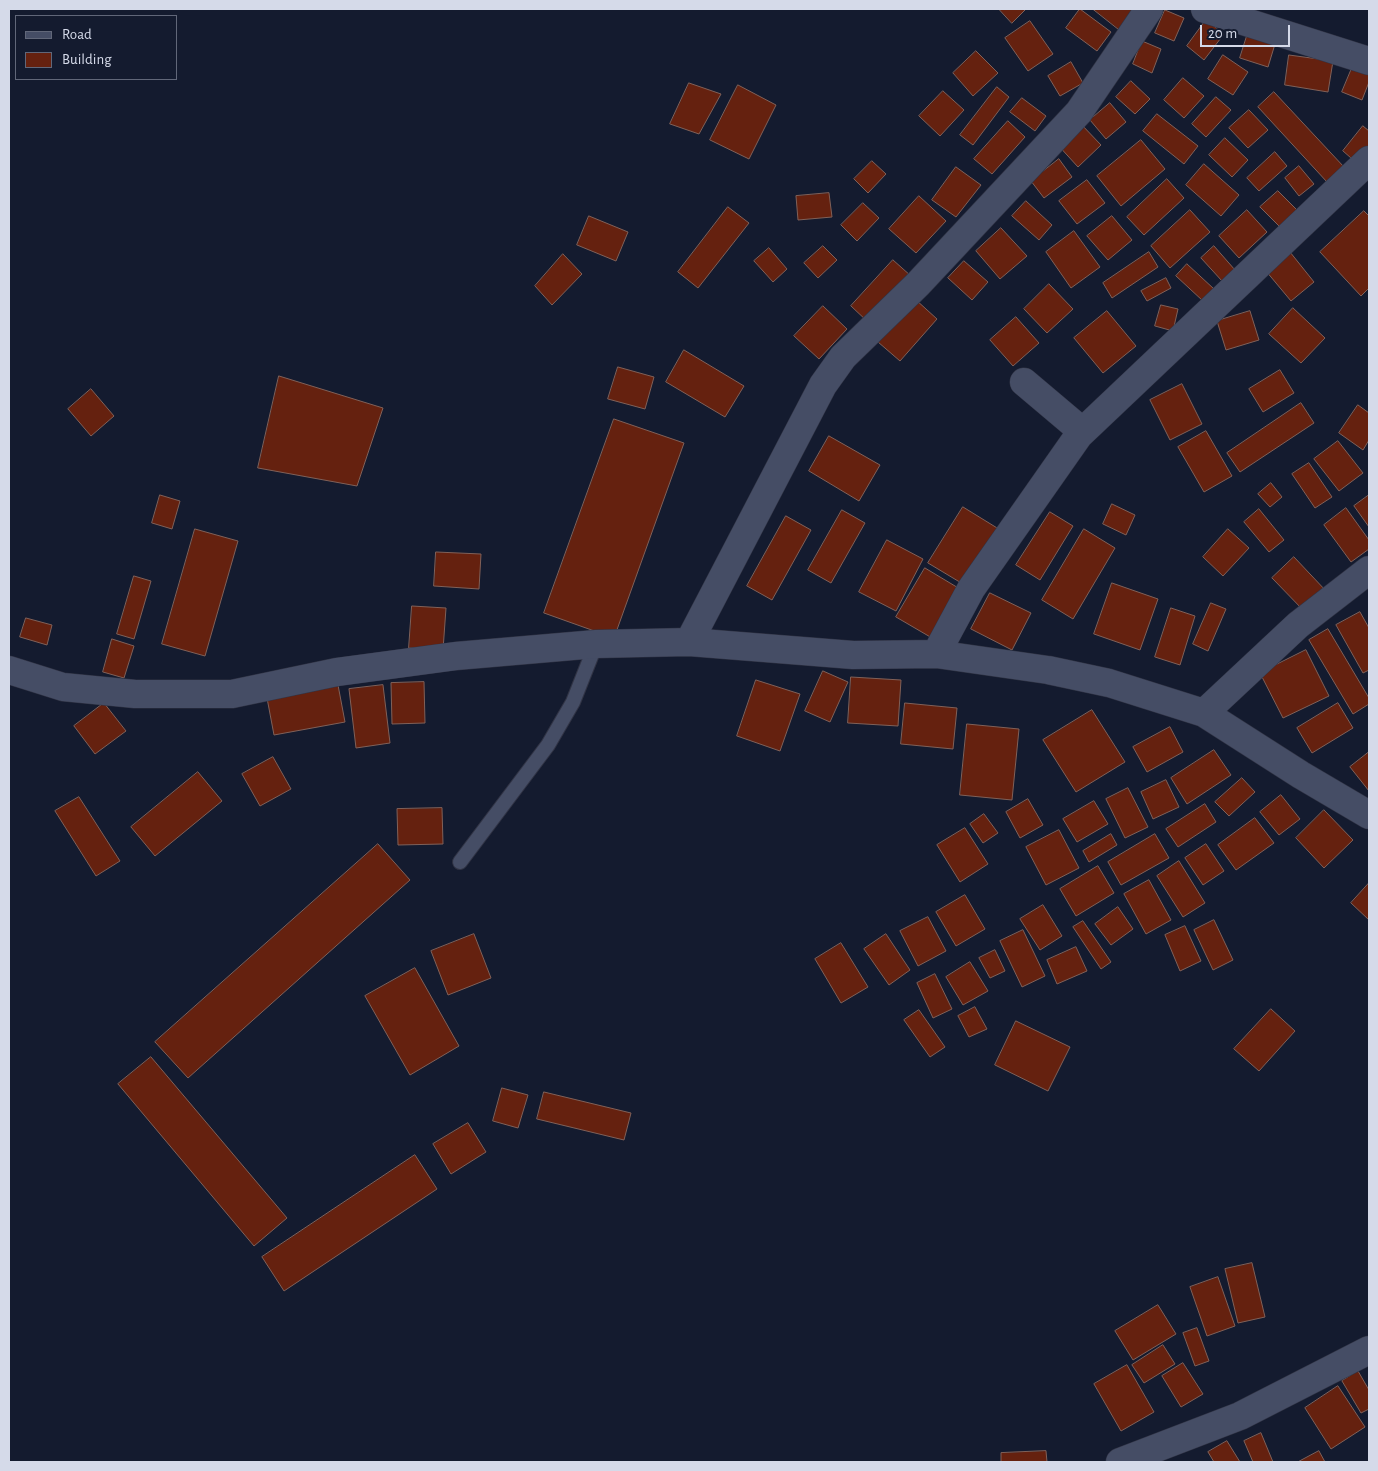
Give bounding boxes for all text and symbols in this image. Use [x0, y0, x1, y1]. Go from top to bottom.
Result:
legend [15, 15, 178, 80]
scale bar [1203, 15, 1293, 47]
text: 20 m [1208, 26, 1237, 41]
text: Road [62, 27, 92, 42]
text: Building [62, 52, 112, 67]

